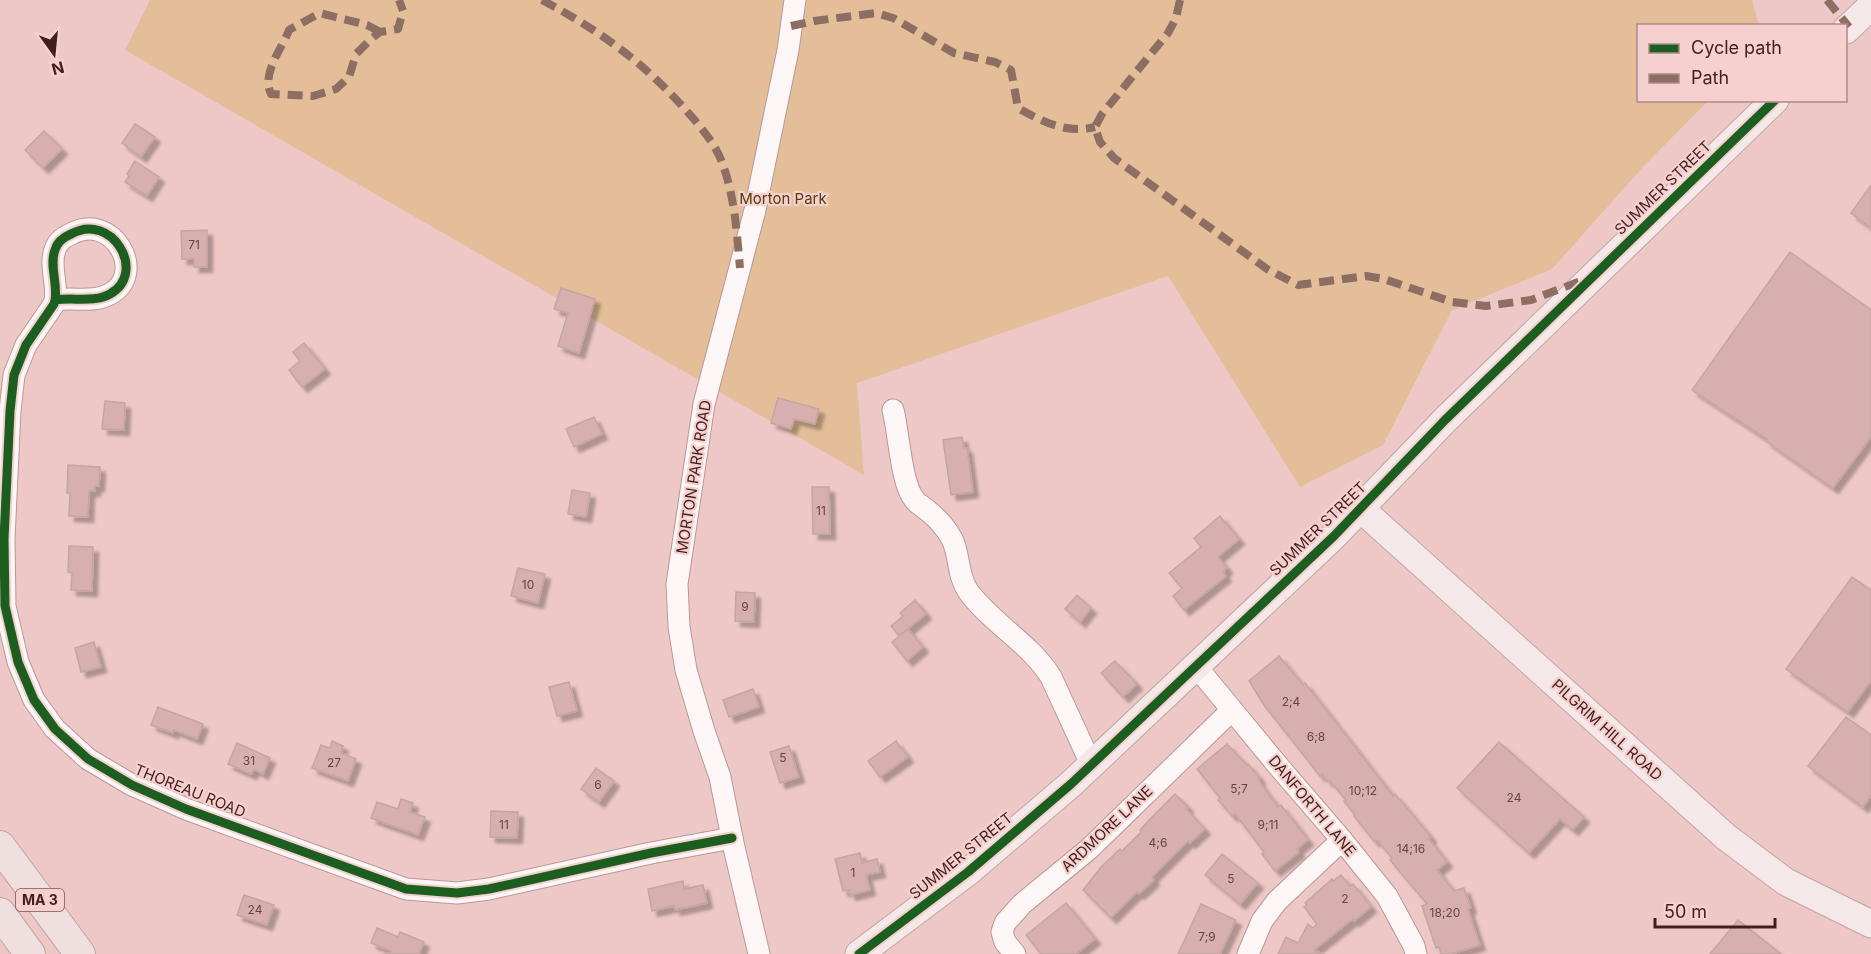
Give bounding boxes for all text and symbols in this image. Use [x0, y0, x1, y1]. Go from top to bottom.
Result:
north arrow [24, 24, 84, 84]
legend [1637, 24, 1847, 102]
text: Cycle path [1691, 37, 1782, 58]
text: N [49, 57, 66, 80]
text: Path [1691, 67, 1729, 88]
street label: SUMMER STREET [1610, 137, 1715, 239]
park label: Morton Park [739, 189, 827, 208]
house number: 71 [188, 237, 200, 252]
street label: MORTON PARK ROAD [672, 399, 715, 555]
street label: SUMMER STREET [1265, 478, 1370, 580]
house number: 11 [816, 503, 826, 518]
house number: 10 [522, 577, 534, 592]
house number: 9 [741, 599, 749, 614]
street label: PILGRIM HILL ROAD [1548, 675, 1667, 784]
house number: 2;4 [1282, 694, 1301, 709]
house number: 6;8 [1307, 729, 1325, 744]
house number: 5 [779, 750, 787, 765]
street label: DANFORTH LANE [1265, 751, 1360, 860]
house number: 31 [243, 753, 255, 768]
house number: 27 [327, 755, 341, 770]
street label: THOREAU ROAD [132, 760, 249, 821]
house number: 6 [594, 777, 602, 792]
street label: ARDMORE LANE [1057, 781, 1156, 876]
house number: 5;7 [1230, 781, 1248, 796]
house number: 10;12 [1349, 783, 1377, 798]
house number: 24 [1507, 790, 1522, 805]
street label: SUMMER STREET [905, 808, 1016, 903]
house number: 11 [499, 817, 509, 832]
house number: 9;11 [1258, 817, 1278, 832]
house number: 4;6 [1149, 835, 1167, 850]
house number: 14;16 [1397, 841, 1425, 856]
house number: 1 [851, 865, 855, 880]
house number: 5 [1227, 871, 1235, 886]
road number: MA 3 [16, 889, 64, 911]
house number: 2 [1341, 891, 1349, 906]
scale bar [1655, 891, 1775, 929]
text: 50 m [1664, 901, 1707, 922]
house number: 24 [248, 902, 263, 917]
house number: 18;20 [1430, 905, 1460, 920]
house number: 7;9 [1198, 929, 1216, 944]

